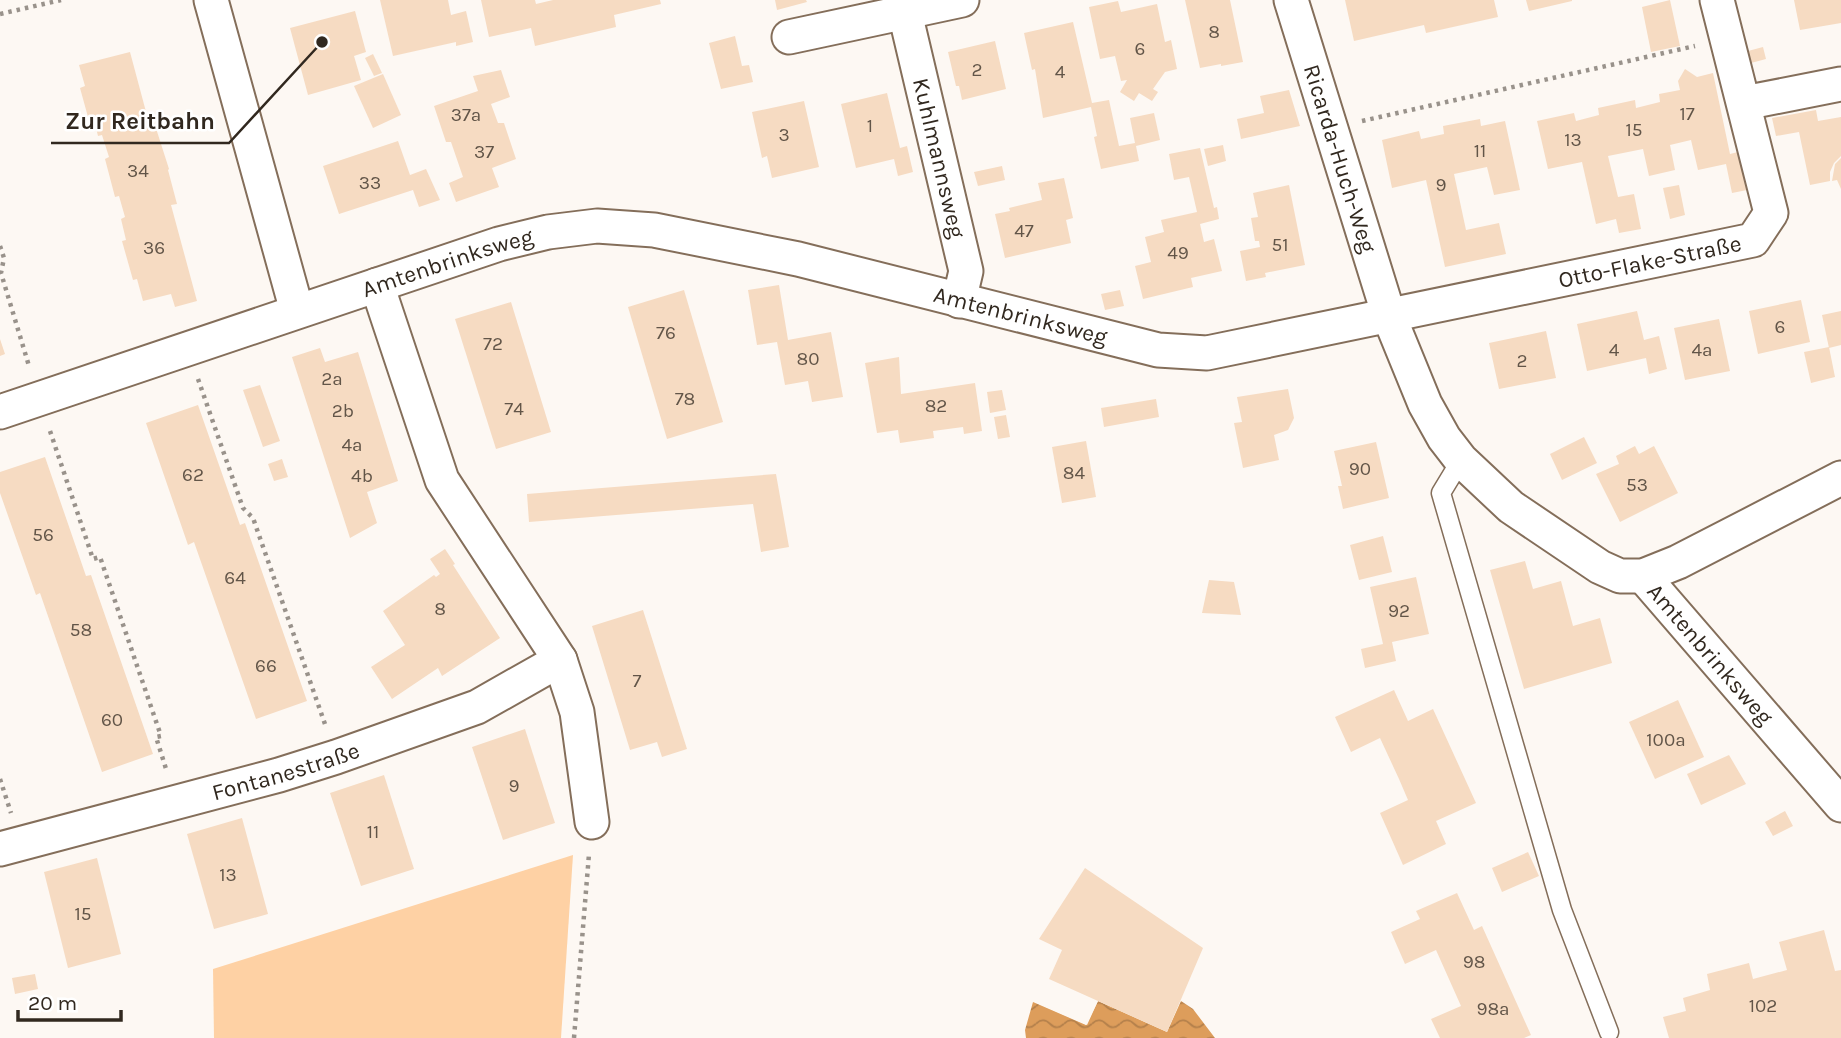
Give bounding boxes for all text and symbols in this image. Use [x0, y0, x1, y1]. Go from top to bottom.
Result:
house number: 8 [1208, 21, 1220, 43]
house number: 6 [1135, 38, 1145, 60]
house number: 2 [971, 59, 983, 81]
house number: 4 [1055, 61, 1066, 83]
street label: Ricarda-Huch-Weg [1298, 61, 1382, 256]
street label: Kuhlmannsweg [907, 75, 971, 241]
callout: Zur Reitbahn [51, 98, 229, 143]
house number: 17 [1679, 103, 1695, 125]
house number: 37a [451, 104, 481, 126]
text: Zur Reitbahn [65, 107, 215, 135]
house number: 1 [867, 115, 873, 137]
house number: 15 [1625, 119, 1643, 141]
house number: 3 [778, 124, 790, 146]
house number: 13 [1564, 129, 1582, 151]
house number: 11 [1474, 140, 1486, 162]
house number: 37 [474, 141, 494, 163]
house number: 34 [127, 160, 149, 182]
house number: 33 [359, 172, 381, 194]
house number: 9 [1435, 174, 1447, 196]
house number: 47 [1014, 220, 1034, 242]
street label: Amtenbrinksweg [359, 223, 536, 303]
street label: Otto-Flake-Straße [1556, 230, 1744, 294]
house number: 51 [1271, 234, 1289, 256]
house number: 36 [143, 237, 165, 259]
house number: 49 [1167, 242, 1189, 264]
street label: Amtenbrinksweg [931, 281, 1110, 351]
house number: 6 [1775, 316, 1785, 338]
house number: 76 [656, 322, 676, 344]
house number: 72 [483, 333, 503, 355]
house number: 4 [1609, 339, 1620, 361]
house number: 4a [1691, 339, 1713, 361]
house number: 80 [797, 348, 819, 370]
house number: 2 [1516, 350, 1528, 372]
house number: 2a [321, 368, 343, 390]
house number: 78 [675, 388, 695, 410]
house number: 82 [925, 395, 947, 417]
house number: 74 [504, 398, 524, 420]
house number: 2b [332, 400, 354, 422]
house number: 4a [341, 434, 363, 456]
house number: 90 [1349, 458, 1371, 480]
house number: 84 [1063, 462, 1086, 484]
house number: 62 [182, 464, 204, 486]
house number: 4b [351, 465, 373, 487]
house number: 53 [1626, 474, 1648, 496]
house number: 56 [32, 524, 54, 546]
house number: 64 [224, 567, 246, 589]
street label: Amtenbrinksweg [1641, 578, 1779, 731]
house number: 8 [434, 598, 446, 620]
house number: 92 [1388, 600, 1410, 622]
house number: 58 [70, 619, 92, 641]
house number: 66 [255, 655, 277, 677]
house number: 7 [633, 670, 642, 692]
house number: 60 [101, 709, 123, 731]
house number: 100a [1646, 729, 1686, 751]
street label: Fontanestraße [209, 737, 363, 806]
house number: 9 [508, 775, 520, 797]
house number: 11 [367, 821, 379, 843]
house number: 13 [219, 864, 237, 886]
house number: 15 [74, 903, 92, 925]
house number: 98 [1463, 951, 1485, 973]
scale bar [18, 978, 121, 1022]
text: 20 m [28, 991, 77, 1015]
house number: 102 [1749, 995, 1777, 1017]
house number: 98a [1476, 998, 1510, 1020]

